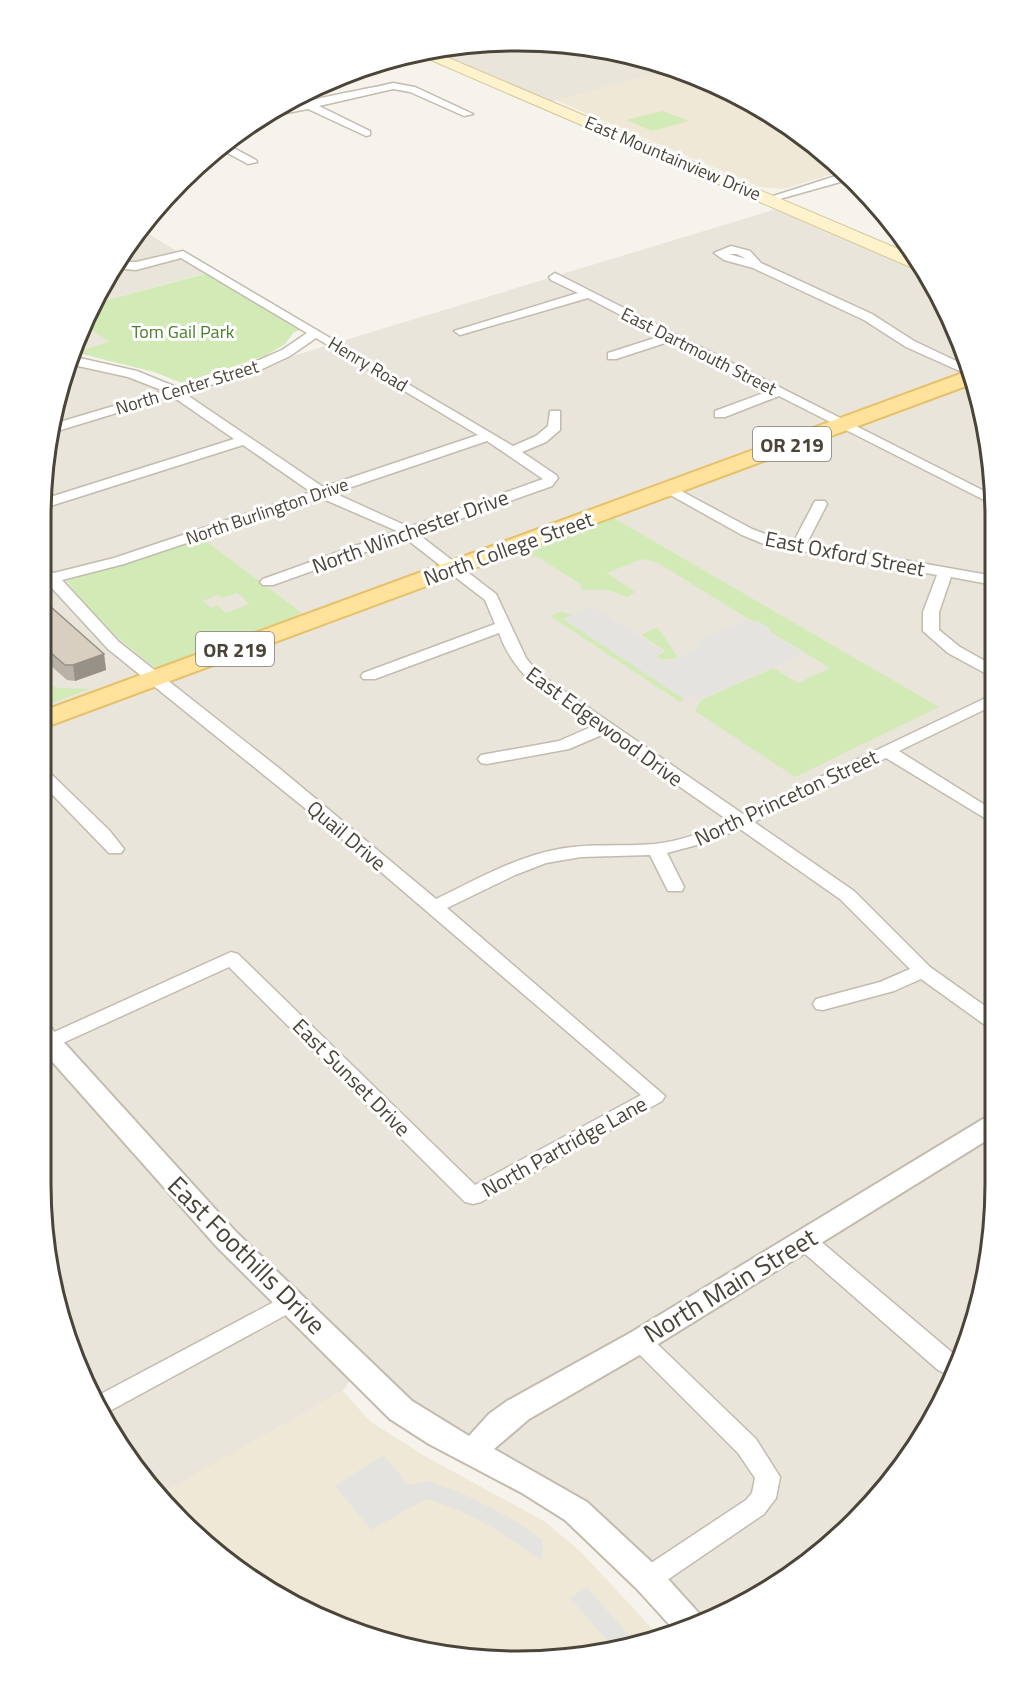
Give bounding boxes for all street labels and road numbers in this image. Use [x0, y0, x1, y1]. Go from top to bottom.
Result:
street label: East Mountainview Drive [581, 109, 765, 207]
street label: East Dartmouth Street [617, 300, 782, 402]
street label: Henry Road [323, 330, 413, 398]
street label: North Center Street [112, 352, 262, 422]
road number: OR 219 [753, 427, 831, 461]
street label: North Burlington Drive [182, 470, 352, 552]
street label: North Winchester Drive [307, 481, 513, 581]
street label: North College Street [419, 502, 598, 594]
street label: East Oxford Street [762, 522, 928, 584]
road number: OR 219 [196, 632, 274, 666]
street label: East Edgewood Drive [520, 658, 690, 794]
street label: North Princeton Street [689, 740, 884, 854]
street label: Quail Drive [300, 792, 394, 878]
street label: East Sunset Drive [286, 1011, 418, 1143]
street label: North Partridge Lane [475, 1087, 653, 1205]
street label: East Foothills Drive [159, 1167, 335, 1343]
street label: North Main Street [636, 1218, 824, 1352]

